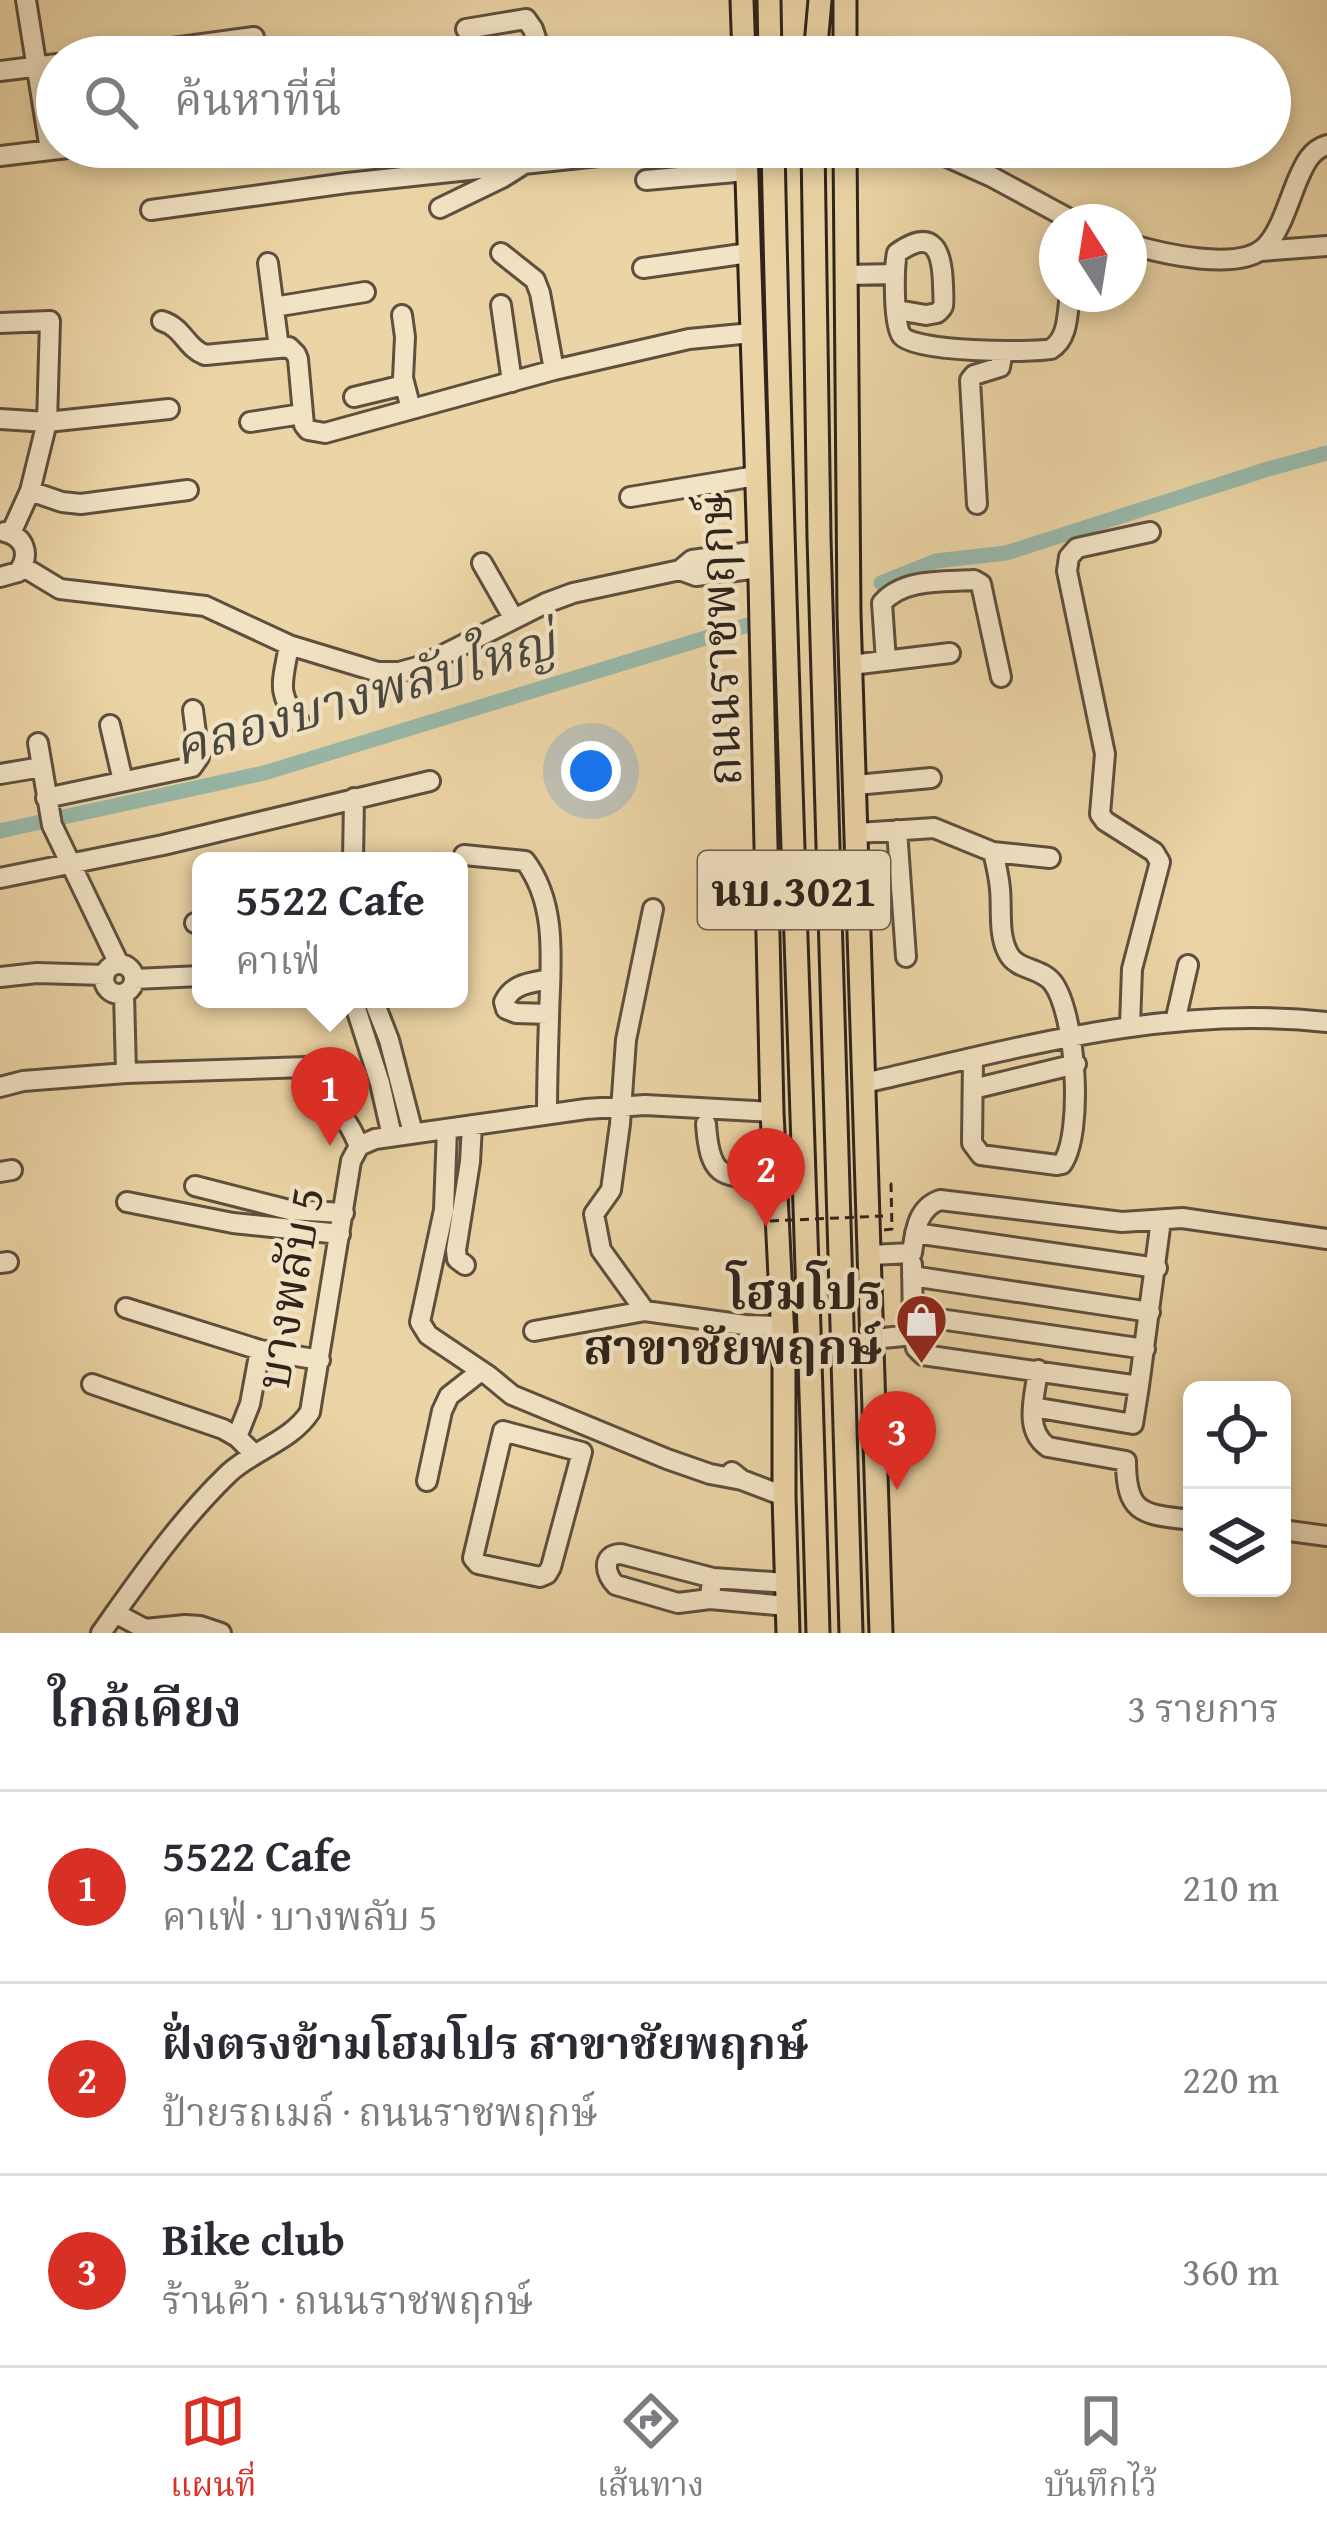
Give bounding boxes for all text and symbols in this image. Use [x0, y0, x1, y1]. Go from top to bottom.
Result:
search box [36, 36, 1291, 168]
text: ค้นหาที่นี่ [174, 66, 342, 131]
icon: search [78, 69, 144, 135]
north arrow [1039, 204, 1147, 312]
street label: ถนนราชพฤกษ์ [678, 491, 759, 787]
water label: คลองบางพลับใหญ่ [164, 601, 571, 784]
your location [561, 741, 621, 801]
road number: นบ.3021 [698, 851, 890, 929]
popup [192, 852, 468, 1008]
text: 5522 Cafe [235, 866, 425, 931]
text: คาเฟ่ [235, 931, 321, 988]
pin: 1 [291, 1047, 369, 1146]
pin: 2 [727, 1128, 805, 1227]
street label: บางพลับ 5 [236, 1181, 341, 1395]
place label: โฮมโปร สาขาชัยพฤกษ์ [583, 1256, 882, 1382]
shop icon: โฮมโปร สาขาชัยพฤกษ์ [893, 1292, 949, 1366]
map controls [1183, 1381, 1291, 1597]
button: locate [1183, 1381, 1291, 1489]
pin: 3 [858, 1391, 936, 1490]
button: layers [1183, 1489, 1291, 1597]
text: ใกล้เคียง [48, 1670, 242, 1745]
text: 3 รายการ [1127, 1679, 1279, 1736]
text: 5522 Cafe [162, 1822, 352, 1887]
text: 1 [77, 1858, 97, 1915]
text: 210 m [1182, 1858, 1279, 1915]
text: คาเฟ่ · บางพลับ 5 [162, 1887, 437, 1944]
text: ฝั่งตรงข้ามโฮมโปร สาขาชัยพฤกษ์ [162, 2010, 808, 2075]
text: 2 [77, 2050, 97, 2107]
text: 220 m [1182, 2050, 1279, 2107]
text: ป้ายรถเมล์ · ถนนราชพฤกษ์ [162, 2083, 597, 2140]
text: Bike club [162, 2206, 345, 2271]
text: 3 [77, 2242, 97, 2299]
text: 360 m [1182, 2242, 1279, 2299]
text: ร้านค้า · ถนนราชพฤกษ์ [162, 2271, 533, 2328]
tab: แผนที่ [170, 2388, 257, 2514]
tab: เส้นทาง [597, 2388, 704, 2514]
tab: บันทึกไว้ [1044, 2388, 1157, 2514]

